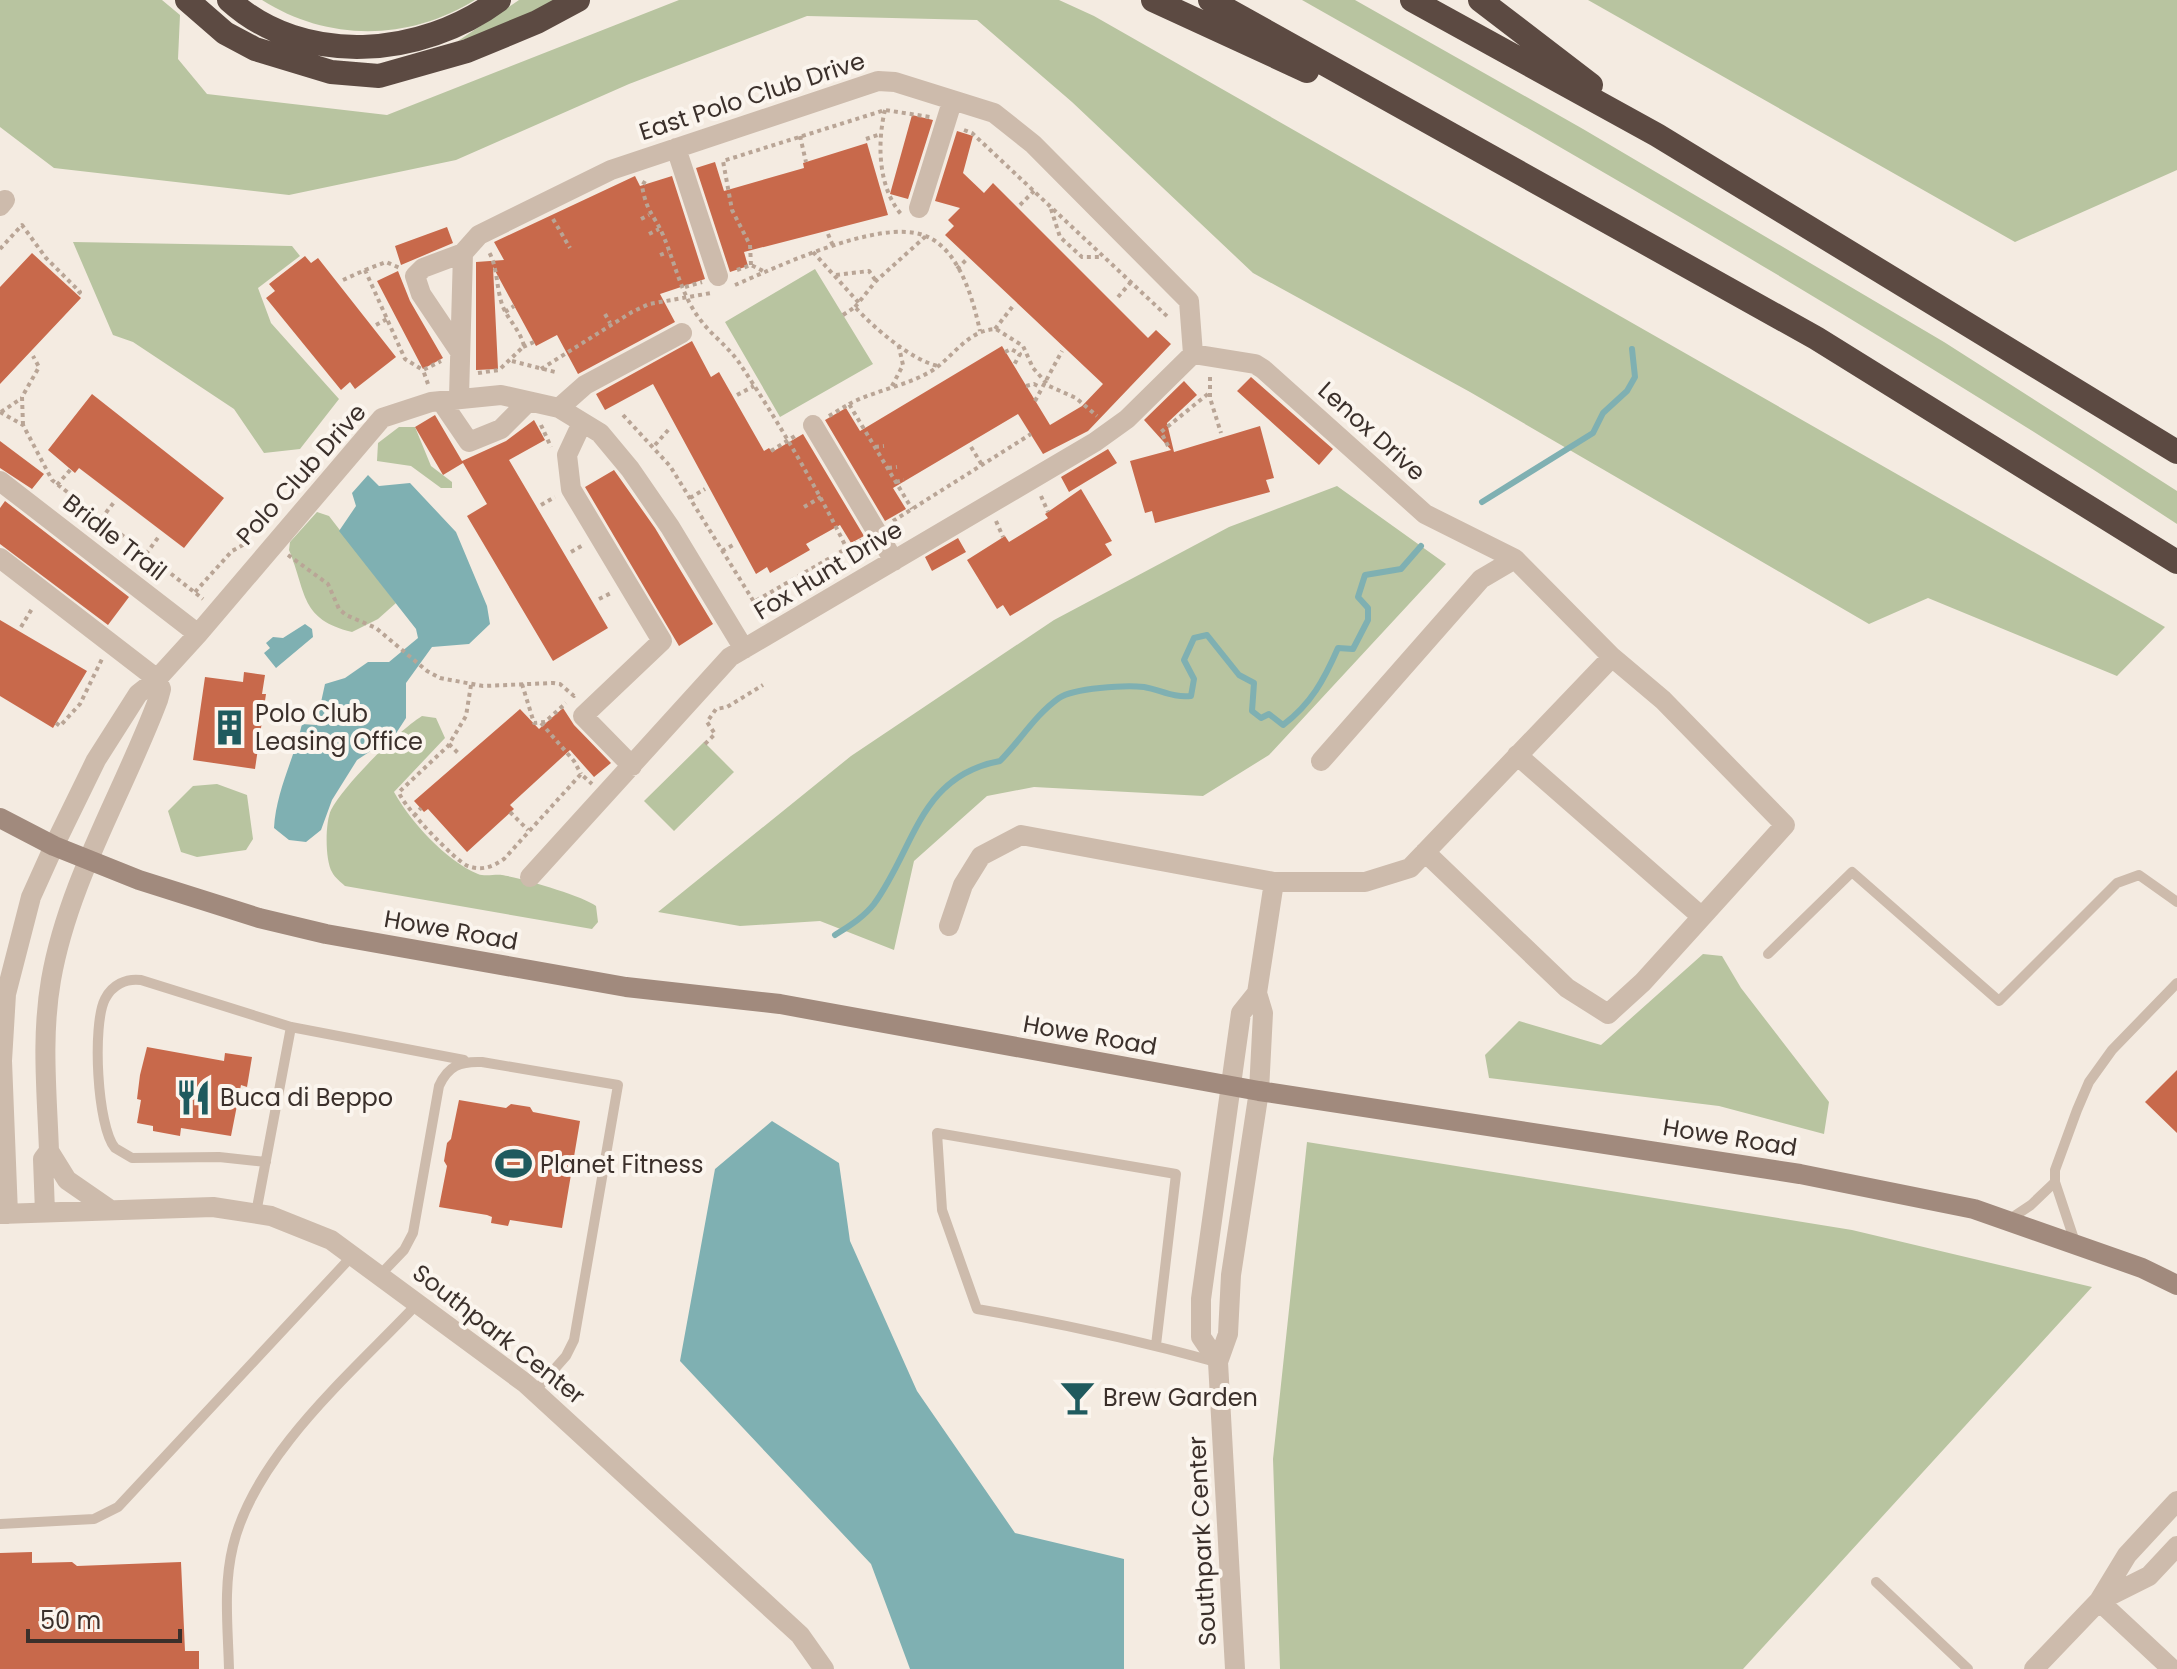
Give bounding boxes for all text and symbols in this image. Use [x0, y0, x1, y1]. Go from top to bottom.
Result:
street label: East Polo Club Drive [635, 44, 869, 148]
street label: Lenox Drive [1311, 374, 1433, 488]
street label: Polo Club Drive [229, 396, 373, 552]
street label: Bridle Trail [56, 486, 174, 588]
street label: Fox Hunt Drive [747, 513, 909, 627]
place label: Polo Club Leasing Office [255, 697, 423, 758]
building icon: Polo Club Leasing Office [210, 708, 248, 746]
street label: Howe Road [381, 902, 521, 958]
street label: Howe Road [1020, 1007, 1160, 1063]
restaurant icon: Buca di Beppo [175, 1078, 213, 1116]
place label: Buca di Beppo [220, 1081, 393, 1114]
street label: Howe Road [1661, 1110, 1799, 1164]
sports icon: Planet Fitness [495, 1145, 533, 1183]
place label: Planet Fitness [540, 1148, 703, 1181]
street label: Southpark Center [406, 1256, 592, 1412]
bar icon: Brew Garden [1058, 1378, 1096, 1416]
place label: Brew Garden [1103, 1381, 1258, 1414]
street label: Southpark Center [1180, 1435, 1224, 1647]
scale bar [28, 1593, 180, 1643]
text: 50 m [40, 1604, 101, 1637]

